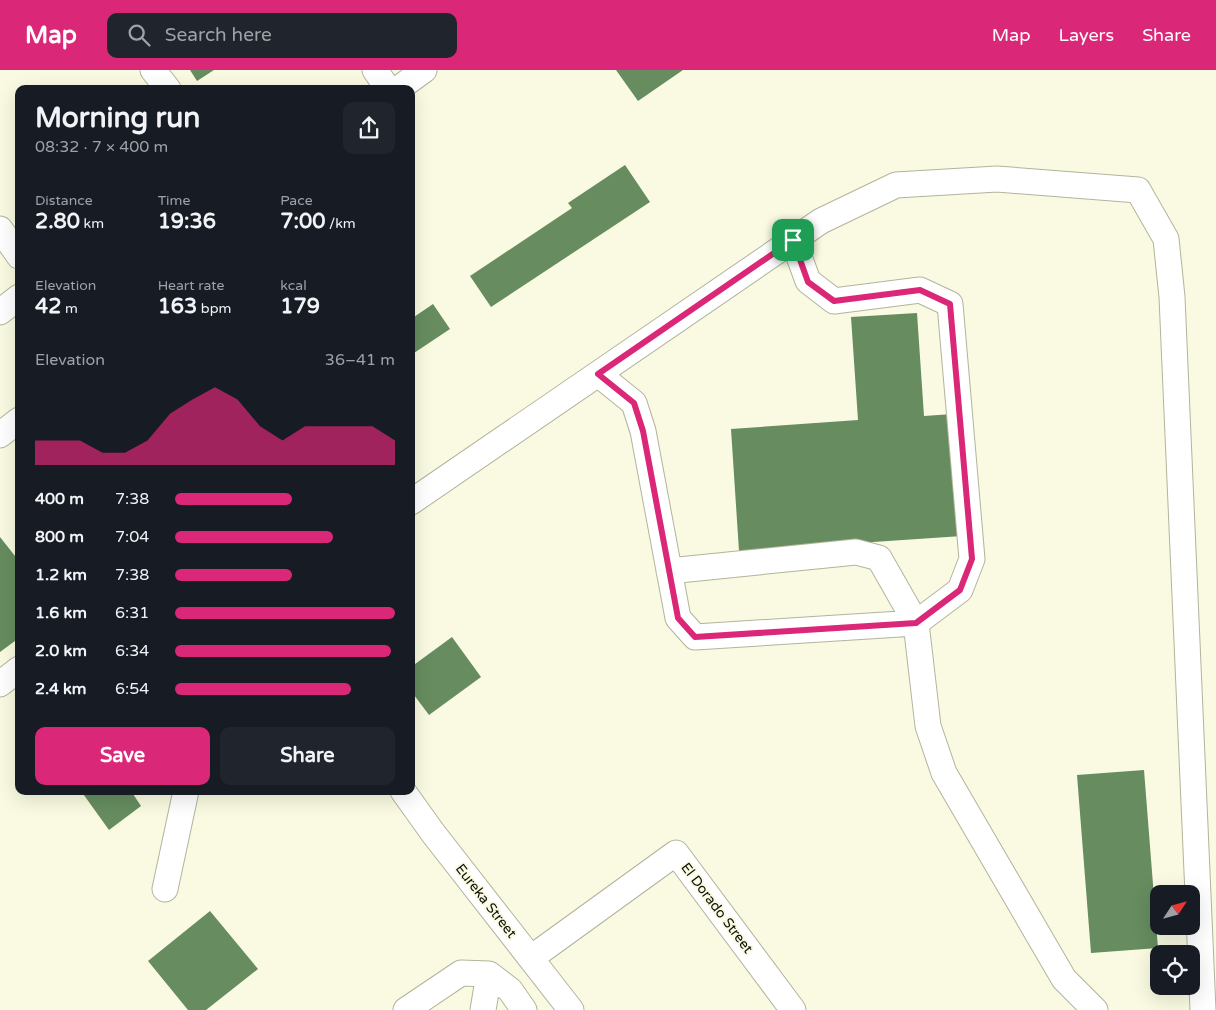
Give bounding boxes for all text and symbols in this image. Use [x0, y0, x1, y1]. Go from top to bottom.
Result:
search box [107, 13, 457, 58]
text: Map [25, 21, 77, 50]
icon: search [125, 21, 153, 49]
text: Search here [165, 24, 272, 46]
text: Map [992, 24, 1031, 46]
text: Layers [1059, 24, 1114, 46]
text: Share [1142, 24, 1191, 46]
text: Morning run [35, 101, 200, 135]
button: share [343, 102, 395, 154]
text: 08:32 · 7 × 400 m [35, 137, 168, 157]
text: Distance [35, 192, 93, 209]
text: Time [158, 192, 190, 209]
text: Pace [280, 192, 313, 209]
text: 2.80 [35, 209, 80, 234]
text: 19:36 [158, 209, 216, 234]
text: 7:00 [280, 209, 325, 234]
text: km [80, 215, 104, 232]
text: /km [325, 215, 356, 232]
pin [772, 219, 814, 261]
icon: arrive [779, 226, 807, 254]
text: Elevation [35, 277, 96, 294]
text: Heart rate [158, 277, 224, 294]
text: kcal [280, 277, 307, 294]
text: 42 [35, 294, 61, 319]
text: 163 [158, 294, 197, 319]
text: 179 [280, 294, 320, 319]
text: m [61, 300, 78, 317]
text: bpm [197, 300, 231, 317]
text: Elevation [35, 350, 105, 370]
text: 36–41 m [325, 350, 395, 370]
text: 400 m [35, 489, 84, 509]
text: 7:38 [115, 489, 149, 509]
text: 800 m [35, 527, 84, 547]
text: 7:04 [115, 527, 149, 547]
text: 1.2 km [35, 565, 87, 585]
text: 7:38 [115, 565, 149, 585]
text: 1.6 km [35, 603, 87, 623]
text: 6:31 [115, 603, 149, 623]
text: 2.0 km [35, 641, 87, 661]
text: 6:34 [115, 641, 149, 661]
text: 2.4 km [35, 679, 87, 699]
text: 6:54 [115, 679, 149, 699]
button: Save [35, 727, 210, 785]
button: Share [220, 727, 395, 785]
street label: El Dorado Street [677, 859, 757, 957]
street label: Eureka Street [452, 861, 521, 942]
north arrow [1150, 885, 1200, 935]
map controls [1150, 885, 1200, 995]
button: locate [1150, 945, 1200, 995]

